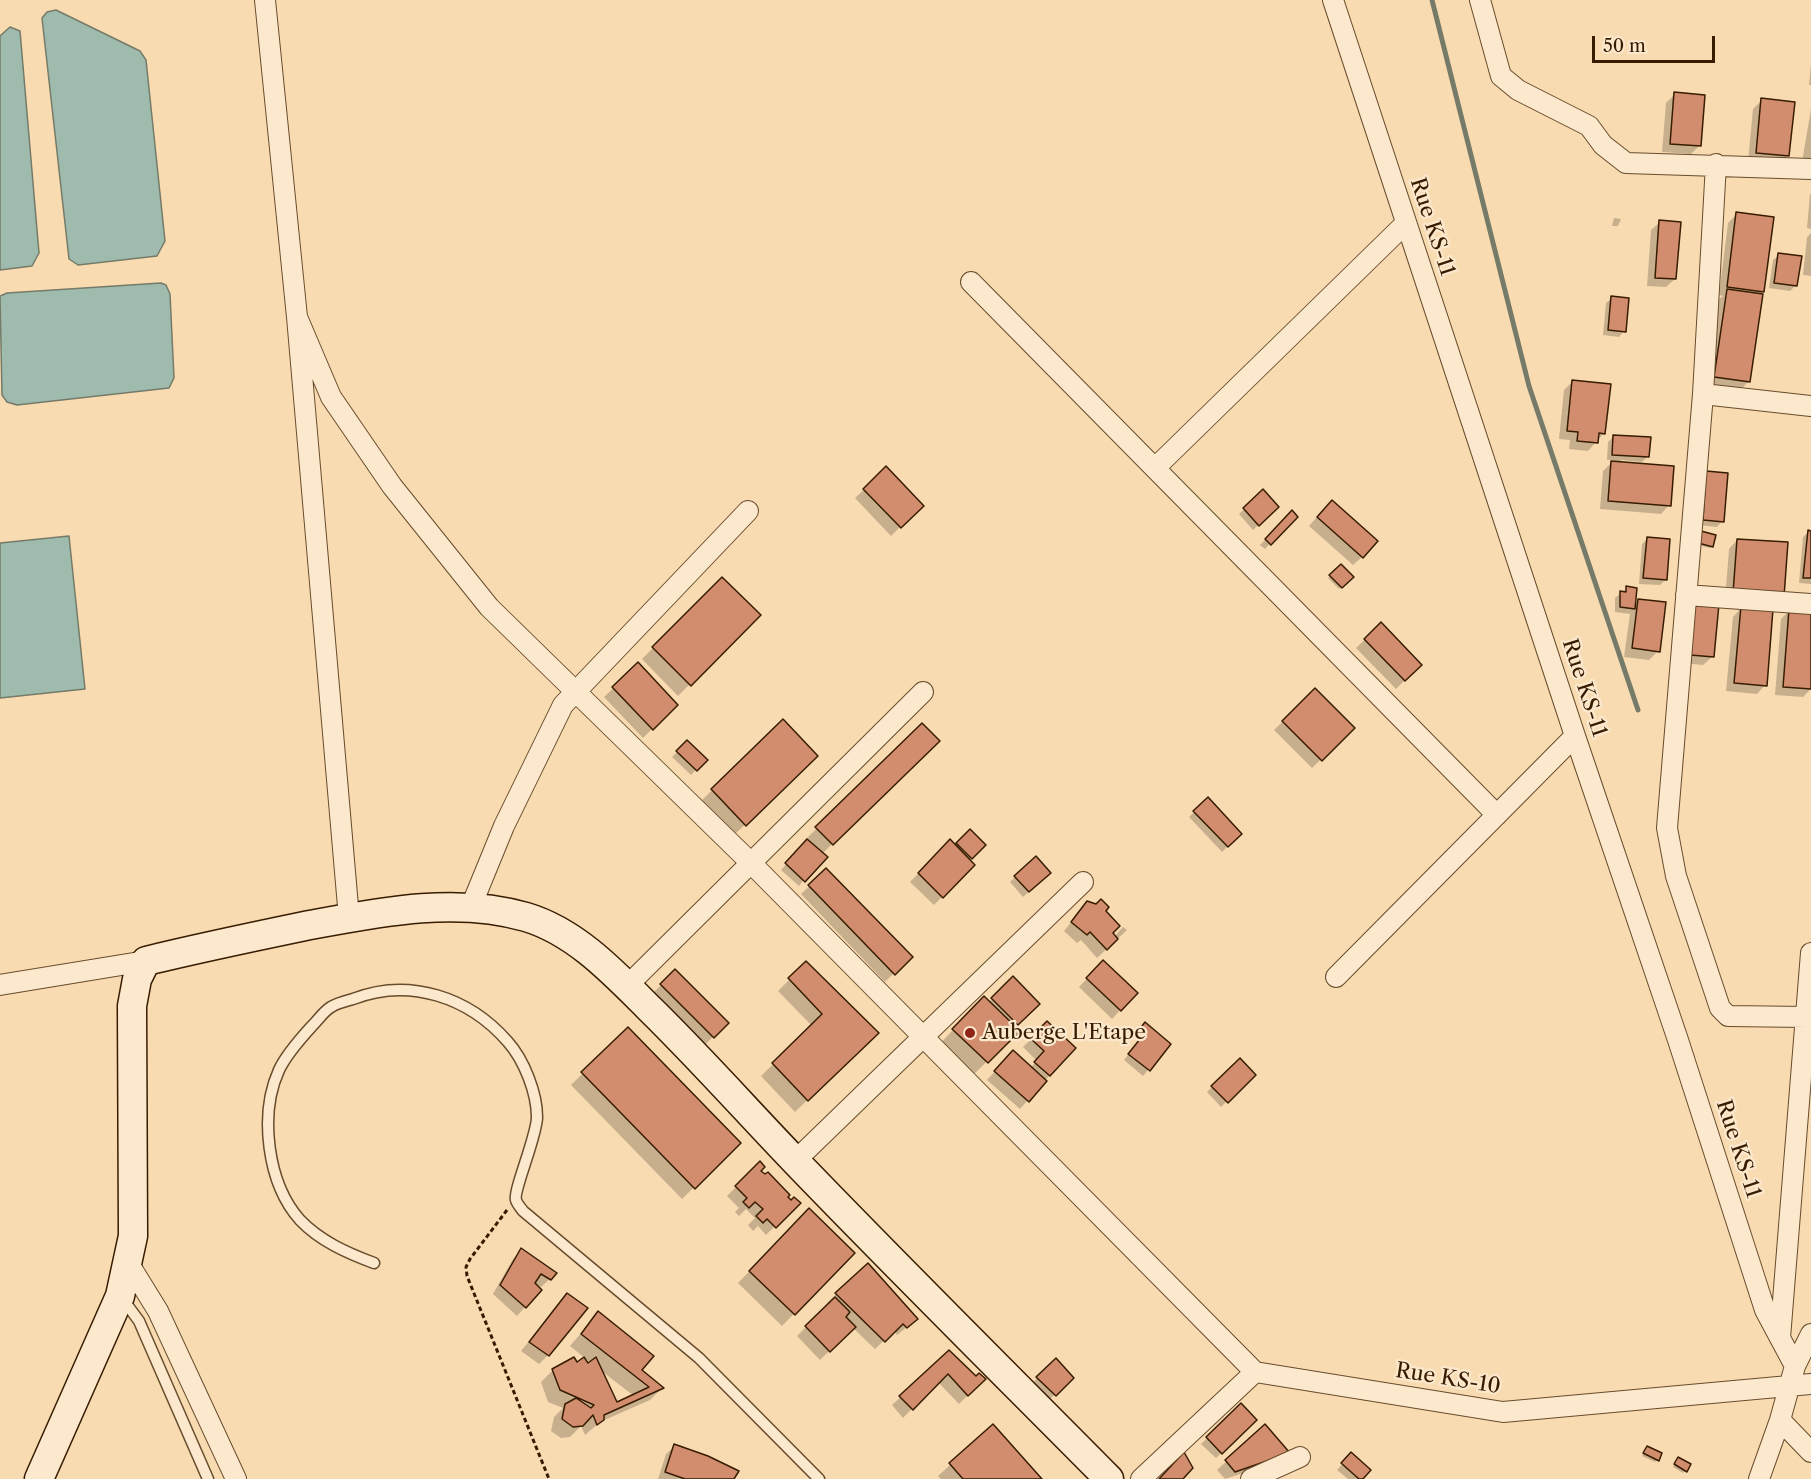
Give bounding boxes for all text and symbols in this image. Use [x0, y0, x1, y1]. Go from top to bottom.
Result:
scale bar [1595, 24, 1718, 62]
text: 50 m [1603, 35, 1646, 57]
street label: Rue KS-11 [1404, 175, 1460, 279]
street label: Rue KS-11 [1556, 636, 1612, 740]
place label: Auberge L'Etape [982, 1020, 1146, 1046]
marker: Auberge L'Etape [963, 1026, 977, 1040]
street label: Rue KS-11 [1710, 1097, 1766, 1201]
street label: Rue KS-10 [1394, 1358, 1502, 1400]

